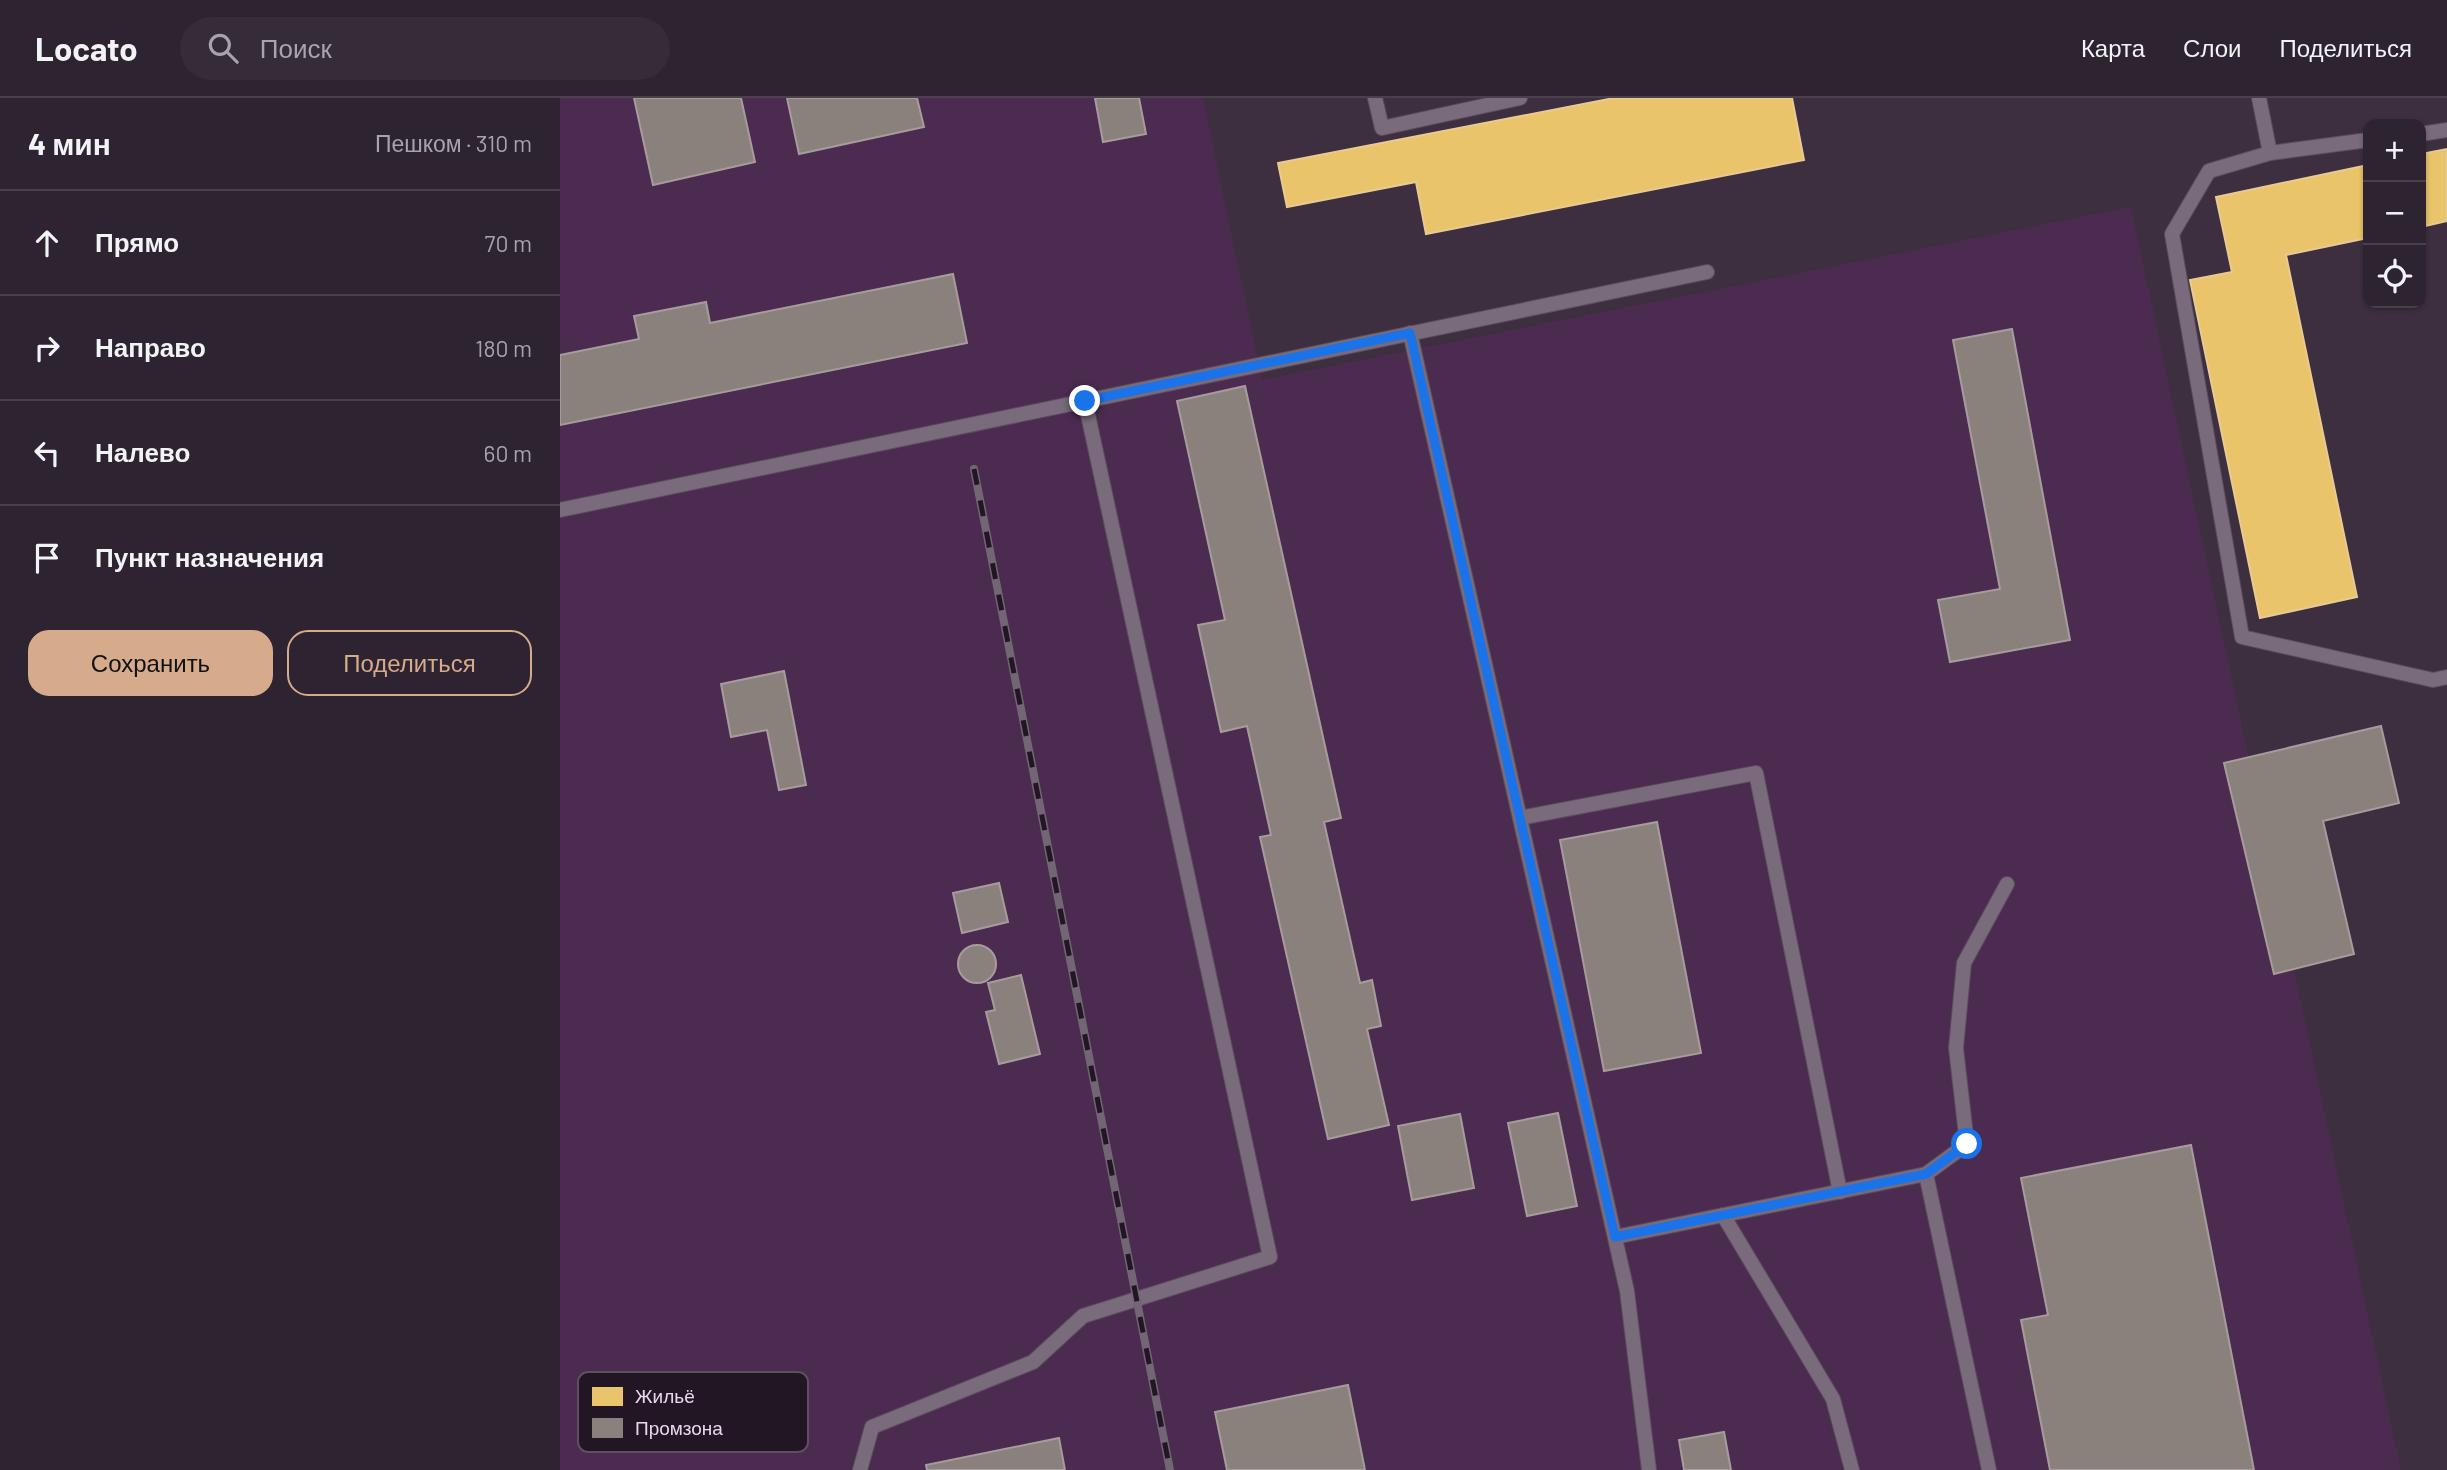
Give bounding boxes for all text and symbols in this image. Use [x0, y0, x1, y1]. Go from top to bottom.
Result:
search box [180, 17, 670, 80]
text: Locato [35, 28, 138, 68]
icon: search [204, 29, 242, 67]
text: Поиск [260, 32, 332, 63]
text: Карта [2081, 33, 2145, 62]
text: Слои [2183, 33, 2241, 62]
text: Поделиться [2279, 33, 2412, 62]
map controls [2363, 119, 2426, 308]
button: + [2363, 119, 2426, 182]
text: 4 мин [28, 125, 111, 161]
text: Пешком · 310 m [375, 129, 532, 157]
button: − [2363, 182, 2426, 245]
icon: ahead [28, 224, 66, 262]
text: Прямо [95, 226, 179, 257]
text: 70 m [485, 229, 532, 257]
button: locate [2363, 245, 2426, 308]
icon: right [28, 329, 66, 367]
text: Направо [95, 331, 206, 362]
text: 180 m [475, 334, 532, 362]
route end [1069, 385, 1100, 416]
icon: left [28, 434, 66, 472]
text: Налево [95, 436, 190, 467]
text: 60 m [484, 439, 532, 467]
icon: arrive [28, 539, 66, 577]
text: Пункт назначения [95, 541, 324, 572]
button: Сохранить [28, 630, 273, 696]
button: Поделиться [287, 630, 532, 696]
route start [1951, 1128, 1982, 1159]
legend [578, 1372, 808, 1452]
text: Жильё [635, 1384, 695, 1407]
text: Промзона [635, 1416, 723, 1439]

